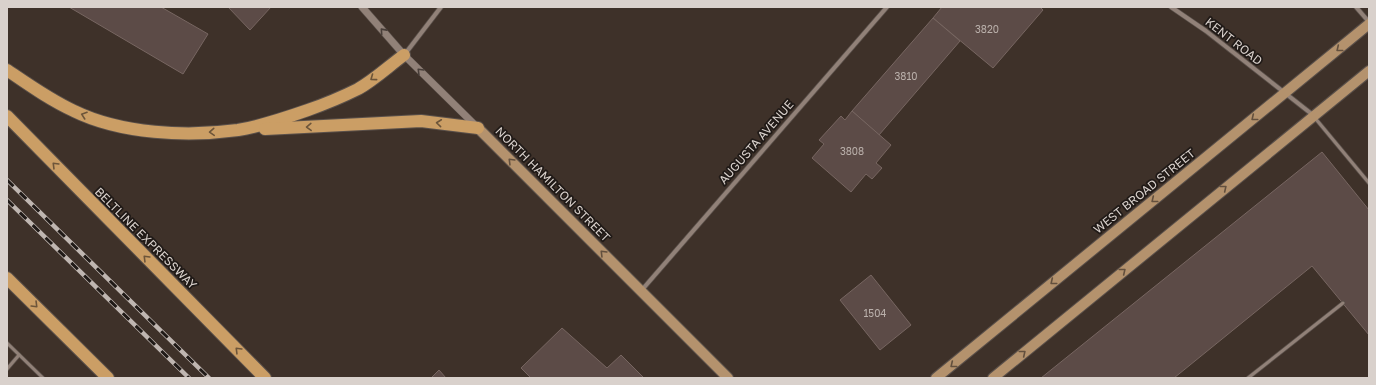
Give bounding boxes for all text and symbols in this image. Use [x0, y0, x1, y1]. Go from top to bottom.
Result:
street label: KENT ROAD [1202, 14, 1266, 68]
house number: 3820 [975, 23, 999, 35]
one-way arrow [380, 28, 388, 36]
one-way arrow [1336, 44, 1343, 51]
one-way arrow [417, 68, 425, 75]
house number: 3810 [895, 70, 918, 82]
one-way arrow [370, 73, 377, 81]
street label: AUGUSTA AVENUE [715, 97, 797, 187]
one-way arrow [81, 111, 88, 120]
one-way arrow [1252, 113, 1259, 120]
one-way arrow [436, 119, 442, 128]
one-way arrow [306, 123, 312, 131]
street label: NORTH HAMILTON STREET [492, 123, 614, 245]
one-way arrow [209, 127, 215, 136]
house number: 3808 [840, 145, 864, 157]
street label: WEST BROAD STREET [1090, 145, 1198, 237]
one-way arrow [508, 158, 516, 166]
one-way arrow [52, 162, 60, 170]
street label: BELTLINE EXPRESSWAY [92, 184, 200, 292]
one-way arrow [1219, 186, 1227, 193]
one-way arrow [1151, 195, 1158, 202]
one-way arrow [600, 250, 608, 258]
one-way arrow [143, 255, 151, 263]
one-way arrow [1119, 268, 1126, 275]
one-way arrow [1051, 278, 1058, 285]
one-way arrow [30, 300, 38, 308]
house number: 1504 [864, 307, 886, 319]
one-way arrow [235, 347, 243, 355]
one-way arrow [1018, 351, 1026, 358]
one-way arrow [950, 360, 957, 367]

